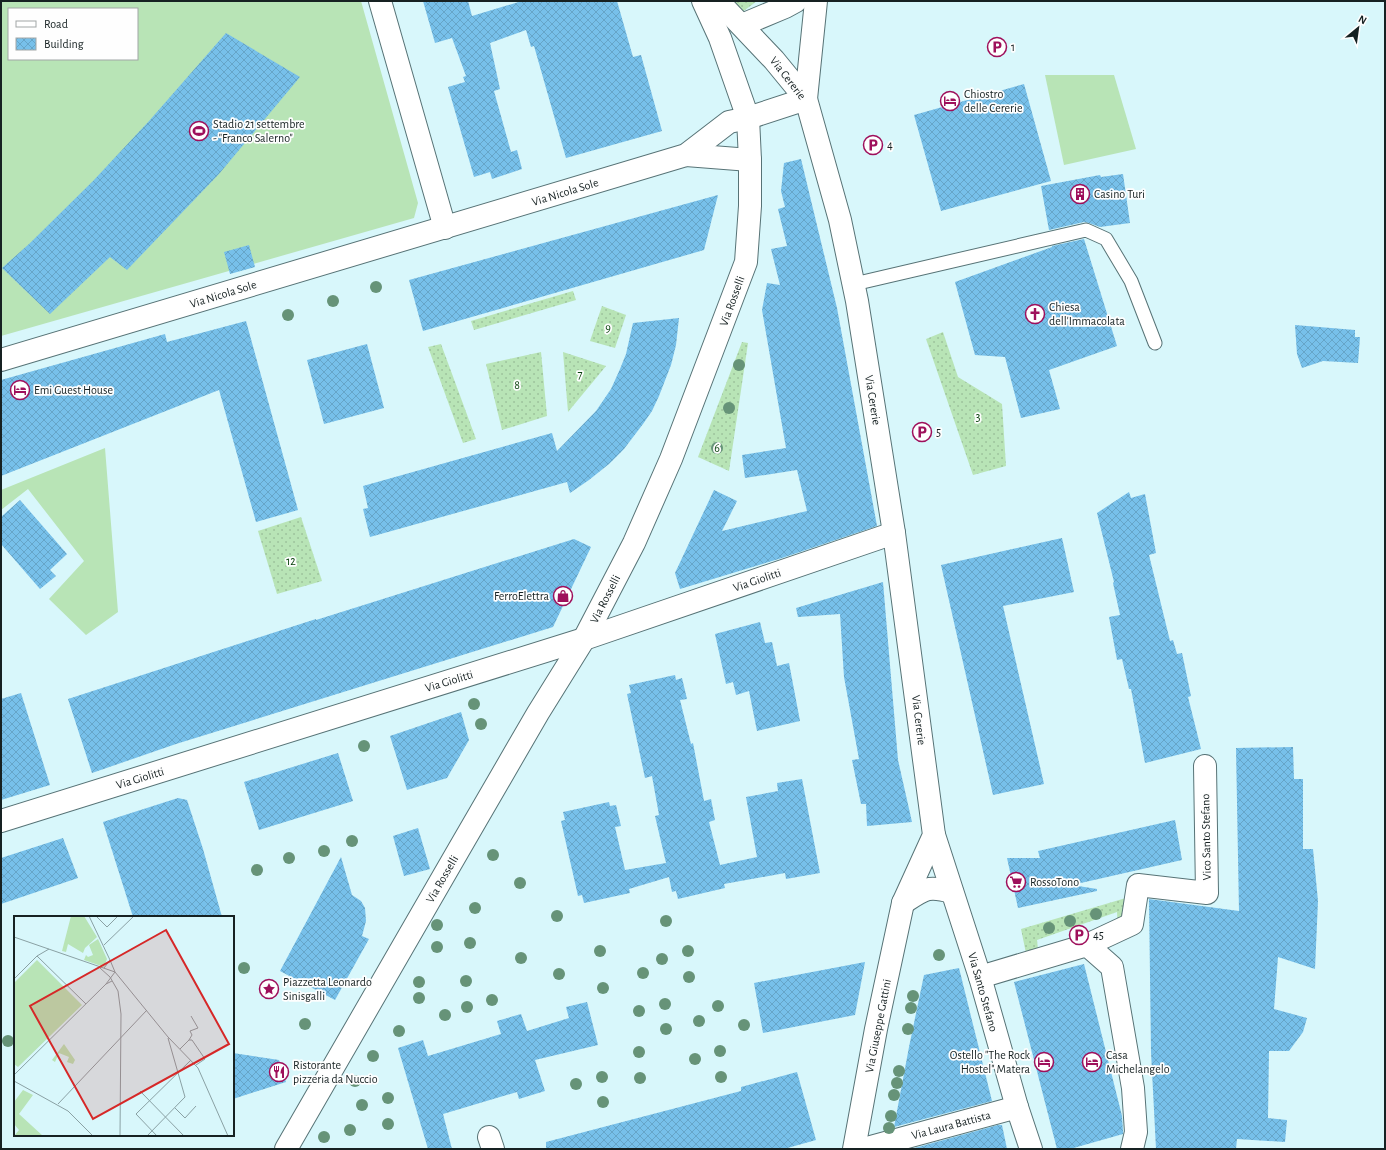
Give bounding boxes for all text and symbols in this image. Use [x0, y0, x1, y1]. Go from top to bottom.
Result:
legend [8, 8, 138, 60]
north arrow [1338, 8, 1378, 48]
text: N [1357, 13, 1369, 26]
text: Road [44, 18, 68, 30]
parking icon: 1 [986, 36, 1008, 58]
text: Building [44, 38, 84, 50]
place label: 1 [1011, 41, 1015, 53]
street label: Via Cererie [768, 54, 808, 102]
place label: Chiostro delle Cererie [964, 88, 1022, 114]
hotel icon: Chiostro delle Cererie [939, 90, 961, 112]
place label: Stadio 21 settembre - "Franco Salerno" [213, 118, 305, 144]
sports icon: Stadio 21 settembre - "Franco Salerno" [188, 120, 210, 142]
parking icon: 4 [862, 134, 884, 156]
place label: 4 [887, 139, 893, 151]
street label: Via Nicola Sole [530, 176, 600, 208]
building icon: Casino Turi [1069, 183, 1091, 205]
place label: Casino Turi [1094, 188, 1145, 200]
street label: Via Rosselli [717, 274, 747, 328]
street label: Via Nicola Sole [188, 278, 258, 310]
place label: Chiesa dell'Immacolata [1049, 301, 1125, 327]
church icon: Chiesa dell'Immacolata [1024, 303, 1046, 325]
park label: 9 [605, 322, 611, 334]
park label: 7 [577, 368, 583, 380]
street label: Via Cererie [863, 374, 883, 426]
hotel icon: Emi Guest House [9, 379, 31, 401]
park label: 8 [514, 379, 520, 391]
place label: Emi Guest House [34, 384, 113, 396]
park label: 3 [976, 411, 981, 423]
parking icon: 5 [911, 421, 933, 443]
place label: 5 [936, 426, 941, 438]
park label: 6 [714, 442, 720, 454]
park label: 12 [286, 555, 296, 567]
street label: Via Giolitti [732, 566, 782, 594]
street label: Via Rosselli [588, 573, 622, 625]
shop icon: FerroElettra [552, 585, 574, 607]
place label: FerroElettra [494, 590, 549, 602]
street label: Via Giolitti [424, 668, 474, 694]
street label: Via Cererie [910, 694, 928, 746]
street label: Via Giolitti [115, 765, 165, 791]
street label: Vico Santo Stefano [1199, 793, 1213, 880]
street label: Via Rosselli [424, 853, 460, 905]
supermarket icon: RossoTono [1005, 871, 1027, 893]
place label: RossoTono [1030, 876, 1079, 888]
inset map [14, 916, 234, 1136]
parking icon: 45 [1068, 924, 1090, 946]
place label: 45 [1093, 929, 1104, 941]
street label: Via Santo Stefano [966, 951, 1000, 1033]
place label: Piazzetta Leonardo Sinisgalli [283, 976, 372, 1002]
place icon: Piazzetta Leonardo Sinisgalli [258, 978, 280, 1000]
street label: Via Giuseppe Gattini [863, 978, 893, 1074]
place label: Ostello "The Rock Hostel" Matera [950, 1049, 1031, 1075]
place label: Casa Michelangelo [1106, 1049, 1170, 1075]
hotel icon: Ostello "The Rock Hostel" Matera [1033, 1051, 1055, 1073]
hotel icon: Casa Michelangelo [1081, 1051, 1103, 1073]
place label: Ristorante pizzeria da Nuccio [293, 1059, 378, 1085]
restaurant icon: Ristorante pizzeria da Nuccio [268, 1061, 290, 1083]
street label: Via Laura Battista [910, 1109, 992, 1141]

